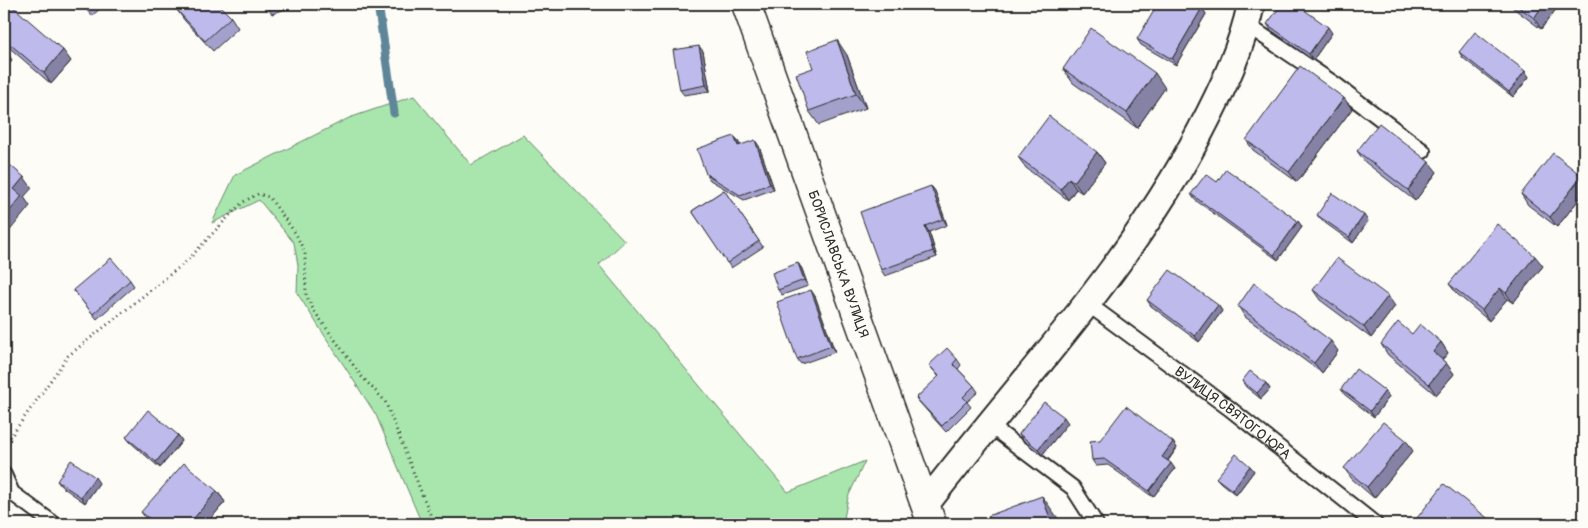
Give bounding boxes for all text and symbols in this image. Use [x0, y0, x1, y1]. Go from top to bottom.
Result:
street label: БОРИСЛАВСЬКА ВУЛИЦЯ [805, 188, 873, 340]
street label: ВУЛИЦЯ СВЯТОГО ЮРА [1171, 362, 1295, 463]

